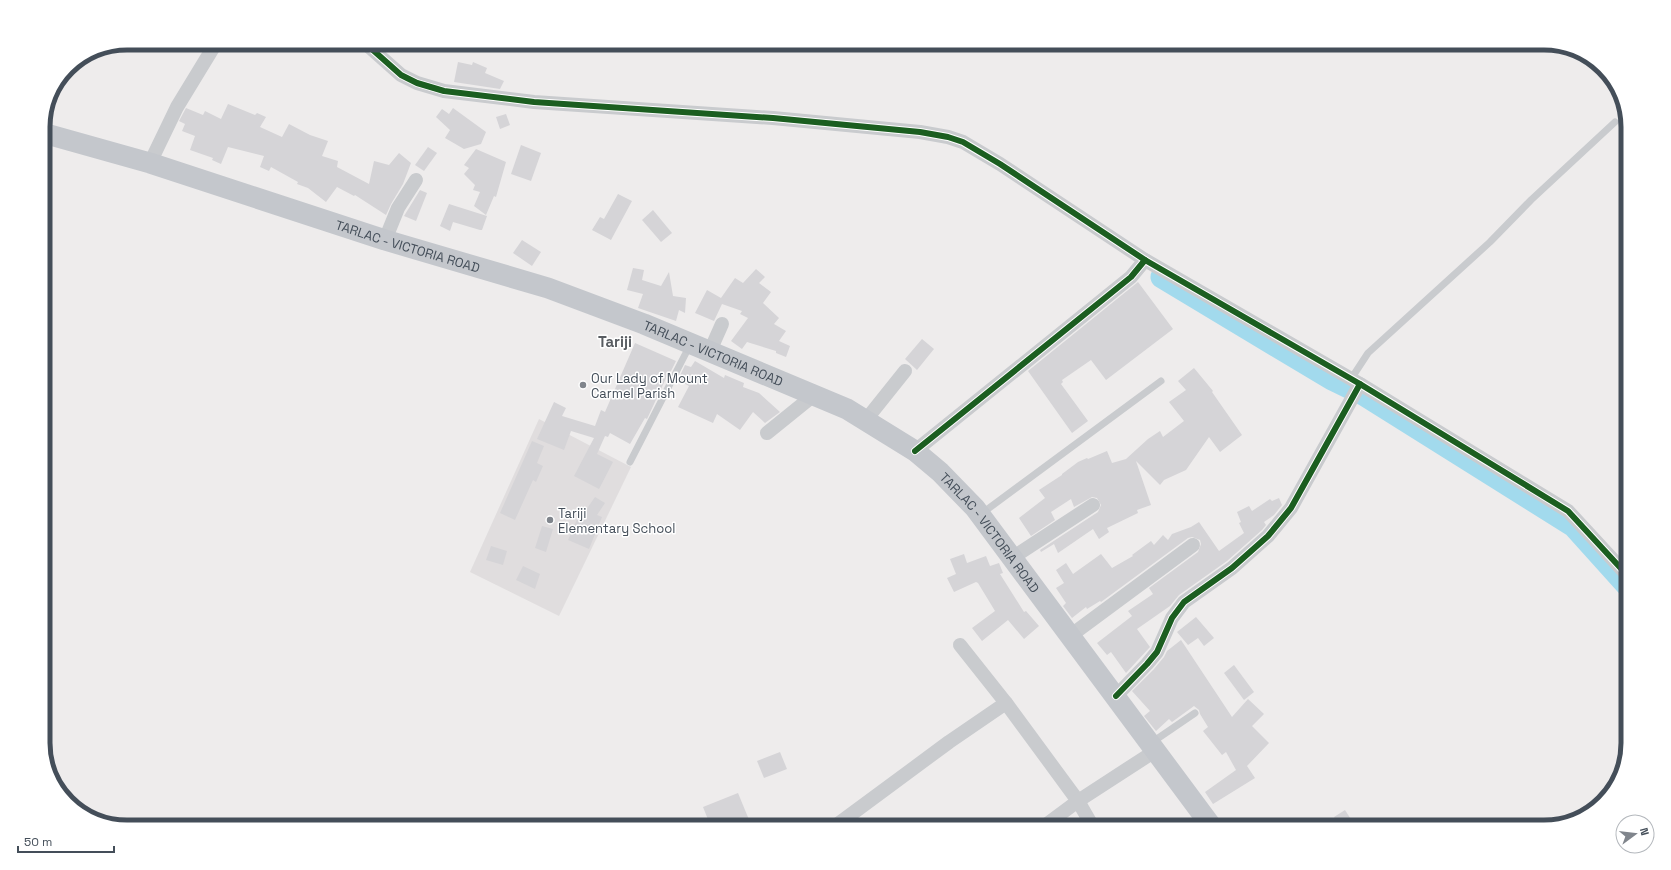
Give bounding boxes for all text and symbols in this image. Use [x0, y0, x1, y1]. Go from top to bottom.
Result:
street label: TARLAC - VICTORIA ROAD [333, 216, 482, 276]
street label: TARLAC - VICTORIA ROAD [641, 317, 786, 390]
district label: Tariji [598, 332, 632, 351]
place label: Our Lady of Mount Carmel Parish [591, 370, 708, 402]
marker: Our Lady of Mount Carmel Parish [578, 380, 588, 390]
street label: TARLAC - VICTORIA ROAD [936, 469, 1043, 596]
place label: Tariji Elementary School [558, 505, 675, 537]
marker: Tariji Elementary School [545, 515, 555, 525]
north arrow [1615, 814, 1655, 854]
text: N [1637, 826, 1652, 837]
scale bar [18, 828, 114, 854]
text: 50 m [24, 834, 52, 850]

